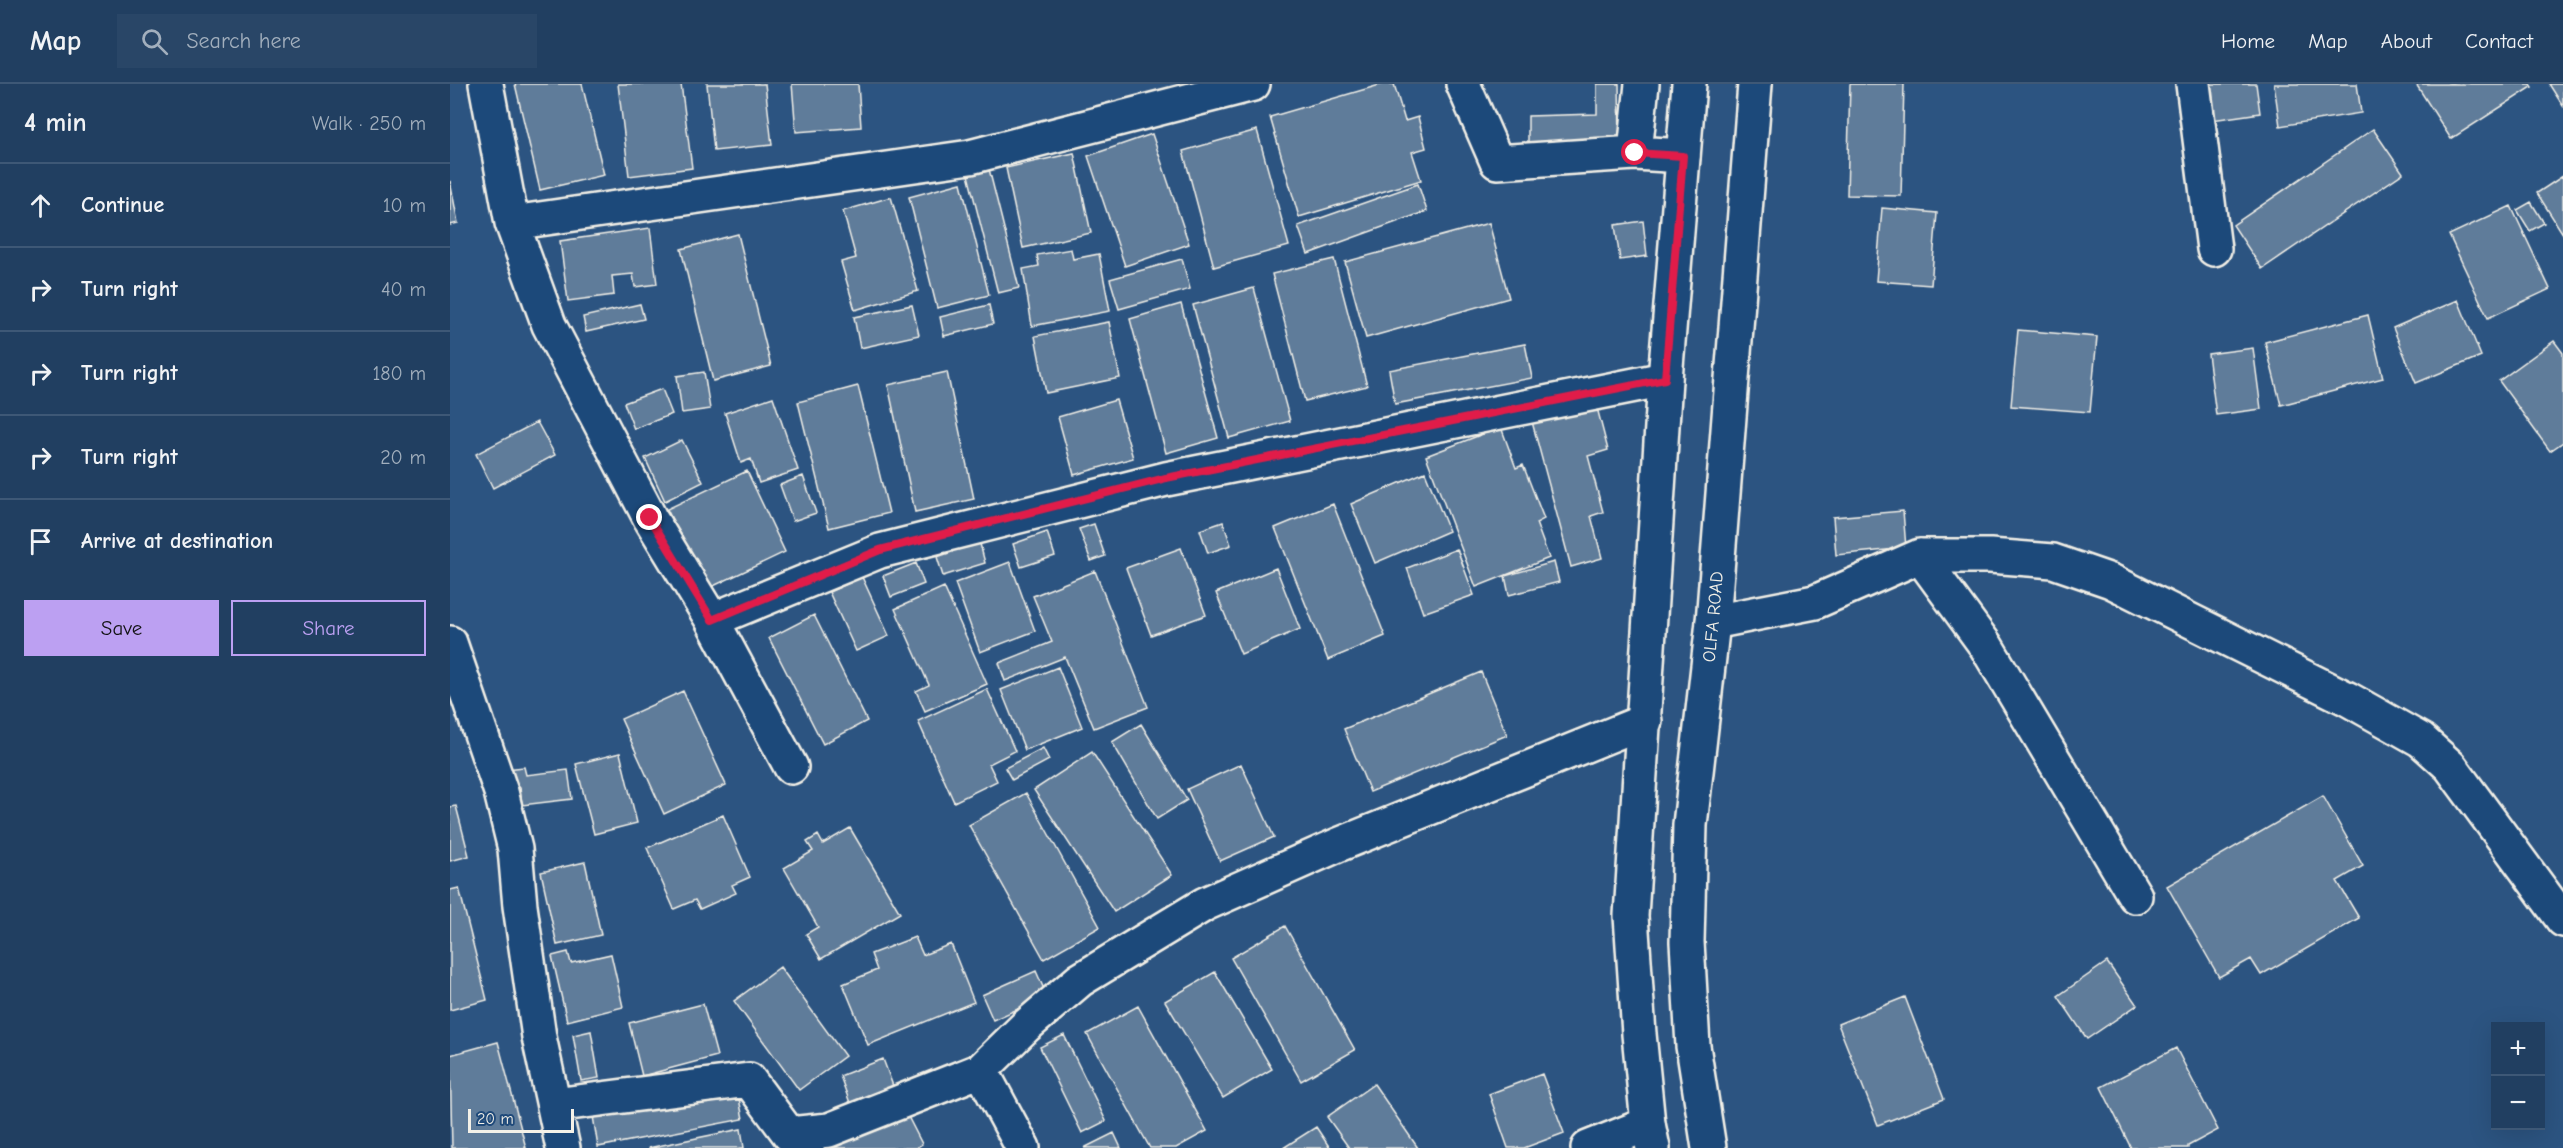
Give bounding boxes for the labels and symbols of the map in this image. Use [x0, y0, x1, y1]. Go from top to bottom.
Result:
route start [1621, 139, 1647, 165]
route end [636, 504, 662, 530]
street label: OLFA ROAD [1699, 570, 1728, 663]
scale bar [468, 1106, 574, 1134]

